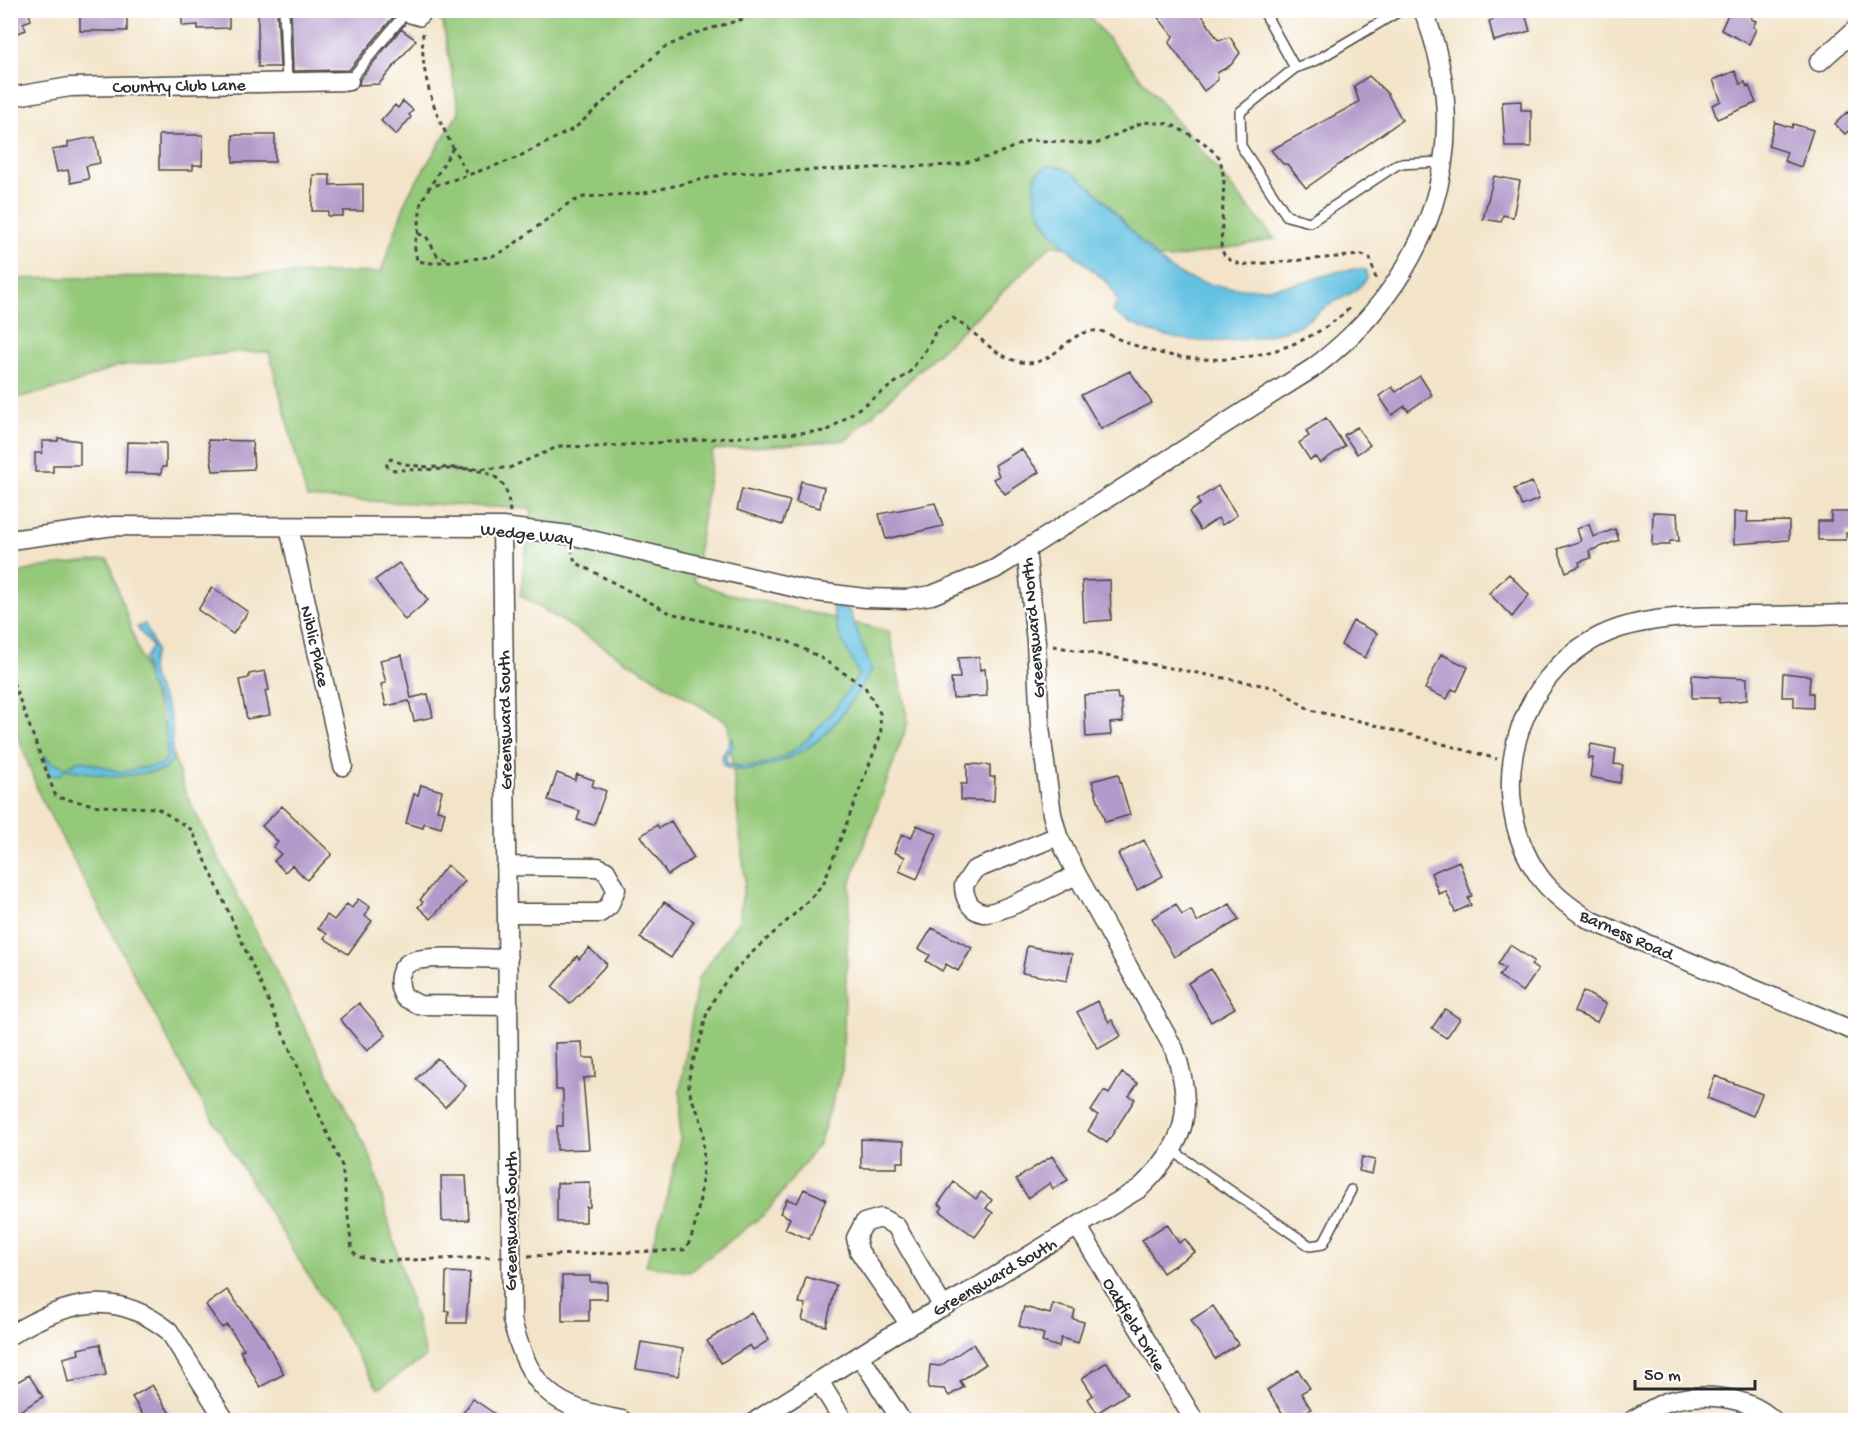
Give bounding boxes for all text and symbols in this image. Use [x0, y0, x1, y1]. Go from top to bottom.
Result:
street label: Country Club Lane [112, 76, 247, 99]
street label: Wedge Way [479, 520, 574, 551]
street label: Greensward North [1018, 556, 1051, 699]
street label: Niblic Place [294, 604, 333, 690]
street label: Greensward South [495, 650, 518, 790]
street label: Barness Road [1575, 906, 1677, 967]
street label: Greensward South [502, 1151, 523, 1291]
street label: Greensward South [929, 1234, 1061, 1322]
street label: Oakfield Drive [1097, 1275, 1169, 1377]
scale bar [1635, 1353, 1755, 1391]
text: 50 m [1644, 1366, 1681, 1387]

